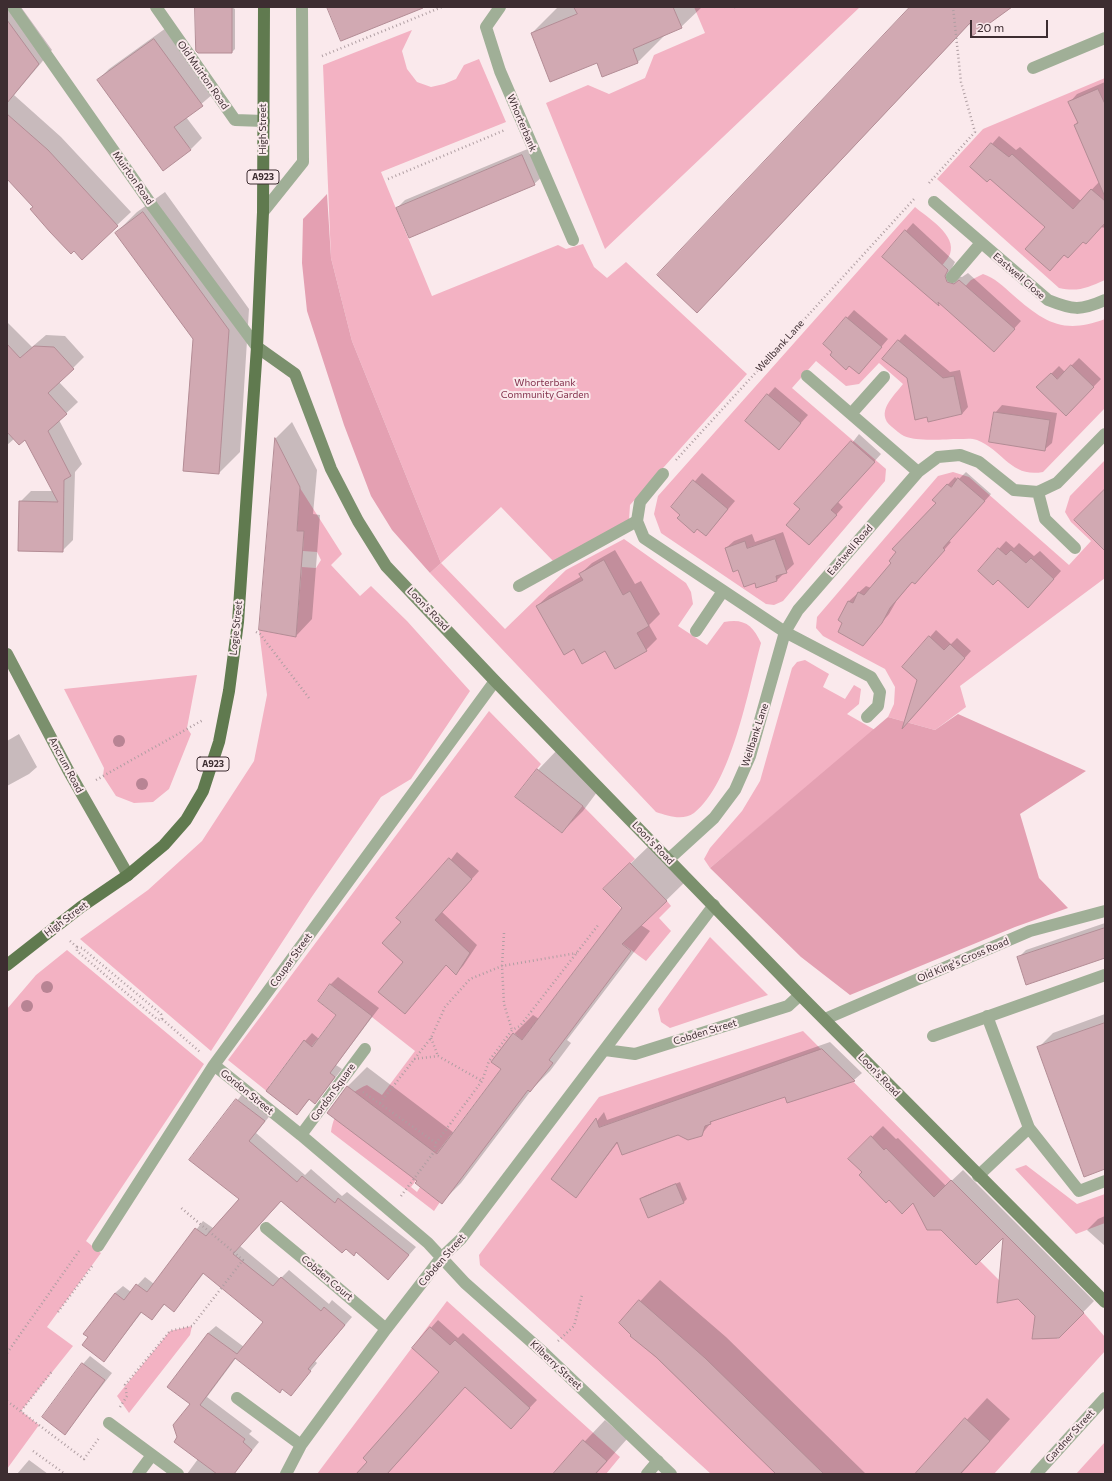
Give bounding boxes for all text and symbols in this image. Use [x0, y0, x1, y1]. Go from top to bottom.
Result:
scale bar [972, 12, 1050, 38]
text: 20 m [977, 20, 1004, 34]
street label: Old Muirton Road [175, 38, 231, 112]
street label: Whorterbank [504, 92, 540, 154]
street label: High Street [257, 103, 269, 155]
street label: Muirton Road [110, 149, 156, 207]
road number: A923 [247, 170, 279, 184]
street label: Eastwell Close [991, 250, 1047, 302]
street label: Wellbank Lane [753, 317, 807, 375]
park label: Whorterbank Community Garden [501, 377, 589, 400]
street label: Eastwell Road [825, 522, 875, 578]
street label: Loon's Road [404, 585, 452, 633]
street label: Logie Street [227, 600, 245, 656]
street label: Wellbank Lane [739, 702, 771, 768]
street label: Ancrum Road [46, 735, 86, 795]
road number: A923 [197, 757, 229, 771]
street label: Loon's Road [629, 819, 677, 867]
street label: High Street [42, 899, 90, 939]
street label: Coupar Street [267, 931, 315, 989]
street label: Old King's Cross Road [915, 935, 1011, 985]
street label: Cobden Street [672, 1017, 738, 1047]
street label: Loon's Road [855, 1051, 903, 1099]
street label: Gordon Square [308, 1061, 358, 1123]
street label: Gordon Street [218, 1067, 276, 1117]
street label: Cobden Street [416, 1231, 468, 1289]
street label: Cobden Court [299, 1253, 355, 1303]
street label: Kilberry Street [528, 1338, 584, 1392]
street label: Gardner Street [1043, 1407, 1097, 1465]

